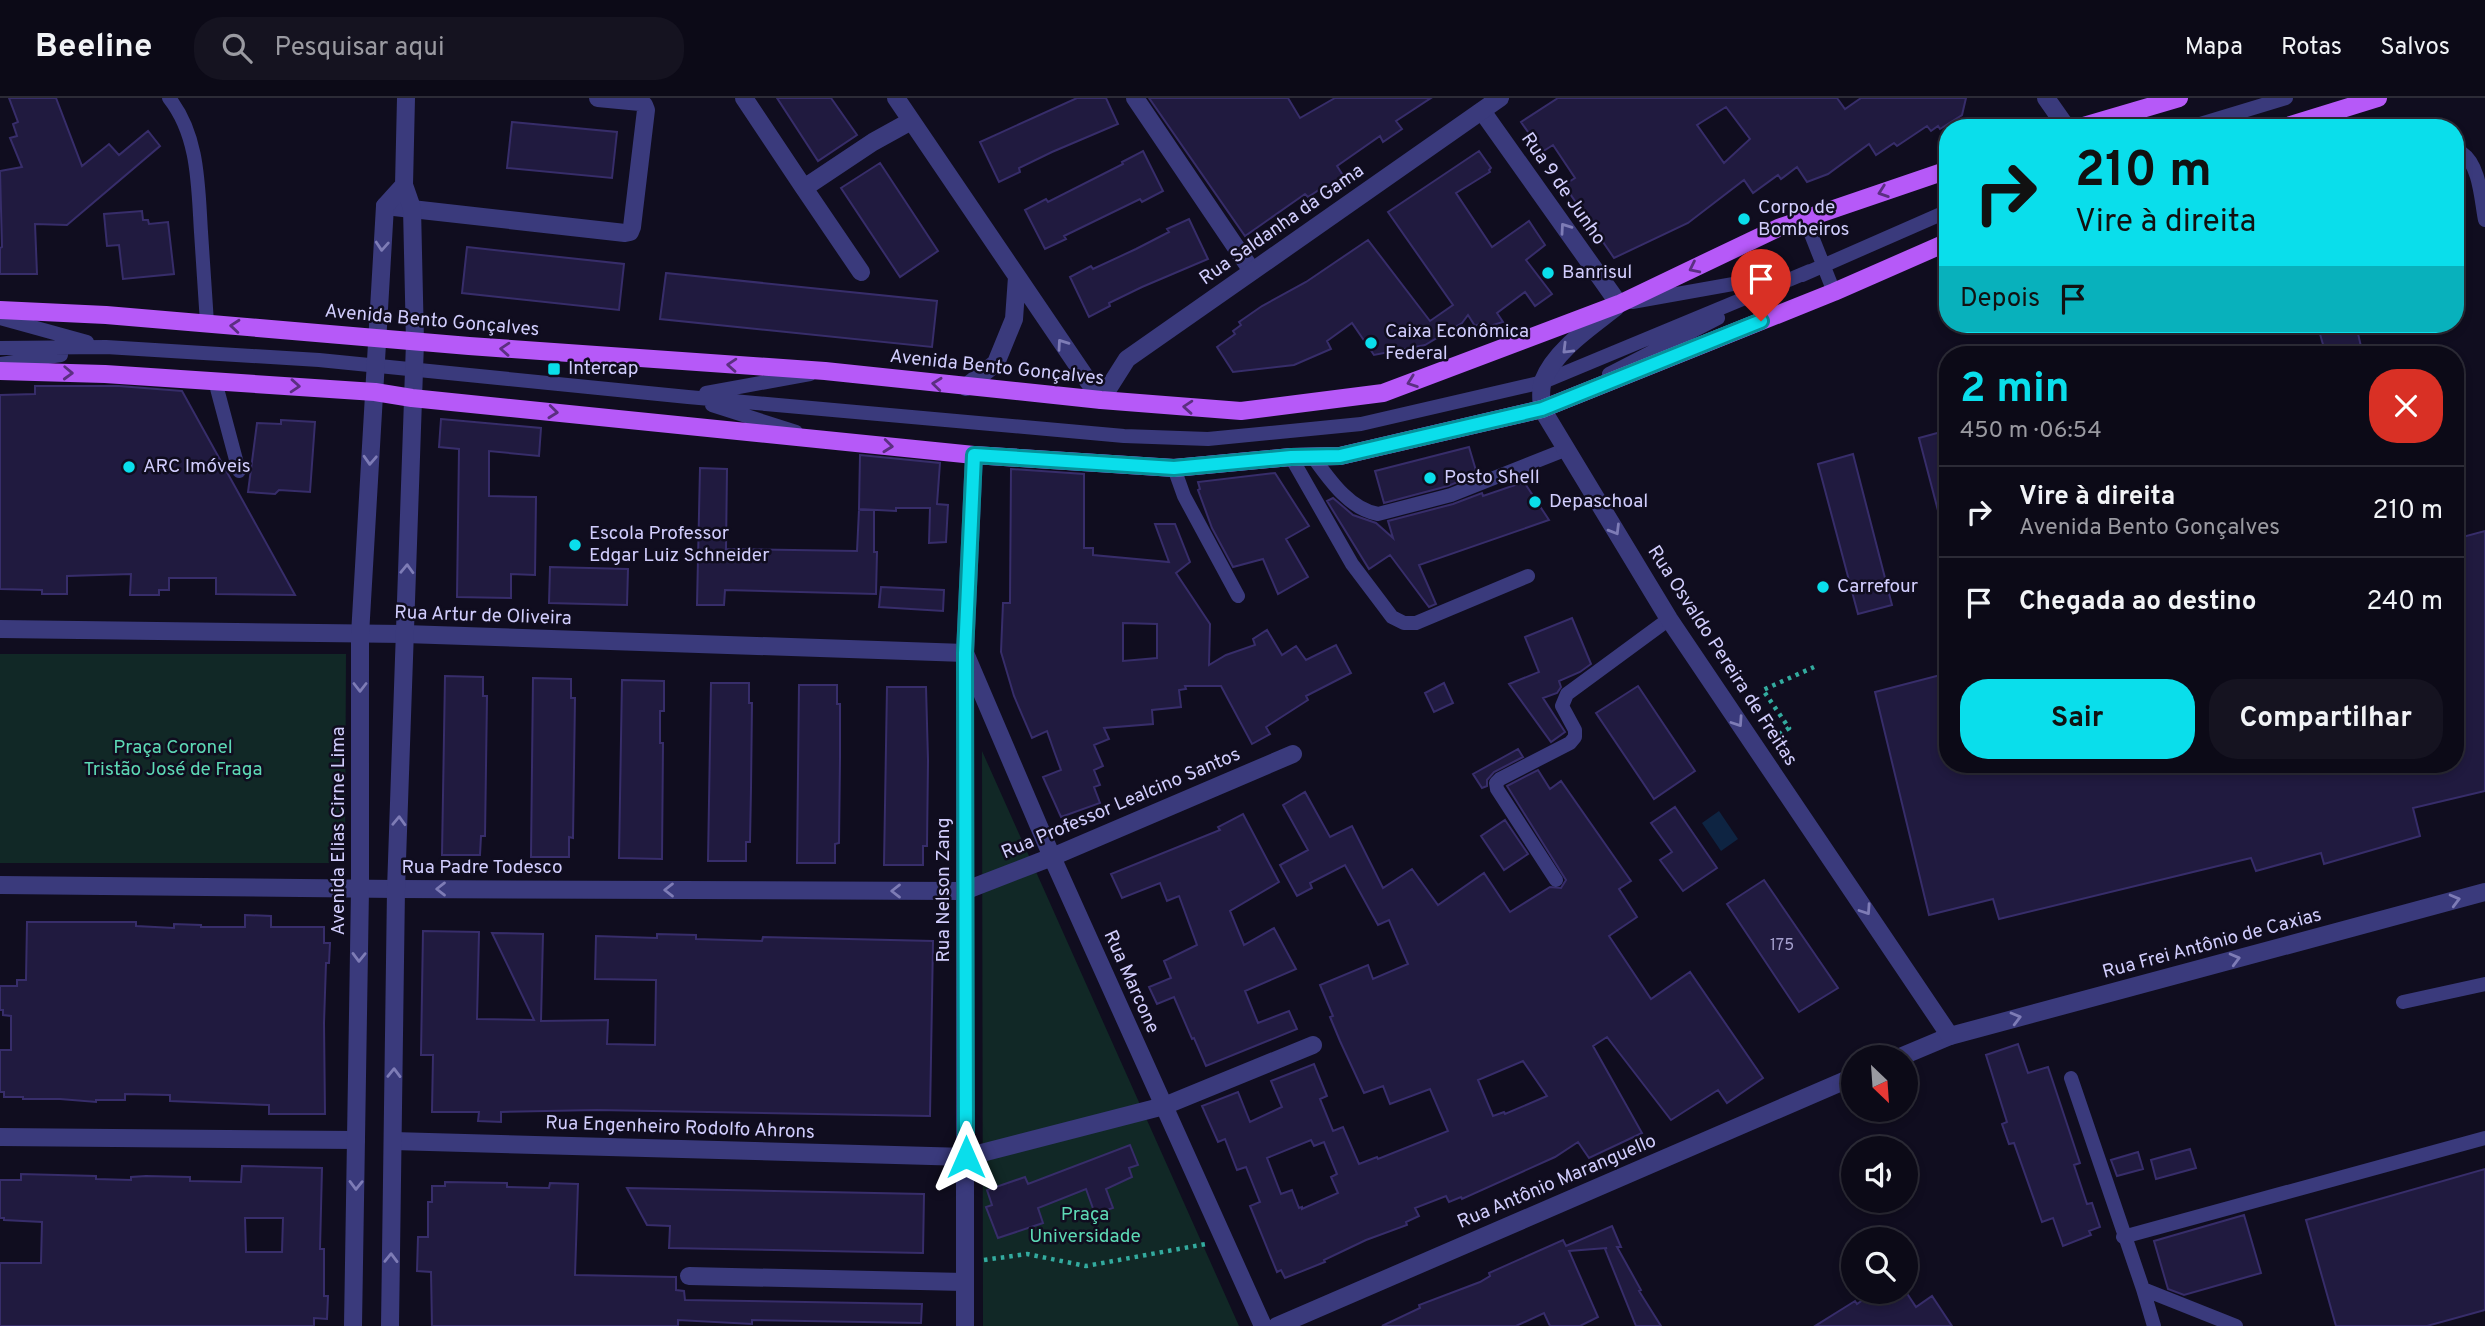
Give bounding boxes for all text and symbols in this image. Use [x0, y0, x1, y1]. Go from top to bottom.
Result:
search box [194, 17, 684, 80]
text: Beeline [35, 27, 152, 69]
icon: search [218, 29, 256, 67]
text: Pesquisar aqui [274, 32, 445, 65]
text: Mapa [2185, 33, 2243, 63]
text: Rotas [2281, 33, 2342, 63]
text: Salvos [2380, 33, 2450, 63]
street label: Rua 9 de Junho [1515, 128, 1611, 250]
text: 210 m [2075, 142, 2212, 204]
icon: right [1960, 147, 2051, 238]
street label: Rua Saldanha da Gama [1195, 159, 1369, 291]
one-way arrow [1878, 184, 1890, 198]
place label: Corpo de Bombeiros [1758, 196, 1850, 242]
text: Vire à direita [2075, 203, 2256, 243]
marker: Corpo de Bombeiros [1736, 211, 1752, 227]
one-way arrow [1561, 223, 1573, 236]
one-way arrow [375, 241, 390, 252]
pin [1731, 249, 1791, 321]
one-way arrow [1689, 260, 1701, 274]
icon: arrive [1742, 260, 1780, 298]
place label: Banrisul [1562, 261, 1632, 285]
marker: Banrisul [1540, 265, 1556, 281]
icon: arrive [2054, 280, 2092, 318]
text: Depois [1960, 283, 2040, 316]
street label: Avenida Bento Gonçalves [324, 300, 540, 342]
one-way arrow [229, 319, 240, 334]
place label: Caixa Econômica Federal [1385, 320, 1529, 366]
marker: Caixa Econômica Federal [1363, 335, 1379, 351]
one-way arrow [1058, 339, 1070, 352]
one-way arrow [1563, 340, 1576, 353]
one-way arrow [500, 342, 511, 357]
street label: Avenida Bento Gonçalves [889, 345, 1105, 391]
place label: Intercap [568, 357, 638, 381]
one-way arrow [727, 358, 738, 373]
marker: Intercap [546, 361, 562, 377]
text: 2 min [1960, 364, 2070, 417]
one-way arrow [63, 365, 74, 380]
button: close [2369, 369, 2443, 443]
one-way arrow [1407, 373, 1419, 387]
one-way arrow [932, 376, 943, 391]
one-way arrow [290, 378, 301, 393]
one-way arrow [1182, 400, 1193, 415]
one-way arrow [548, 404, 559, 419]
text: 450 m · 06:54 [1960, 417, 2102, 446]
one-way arrow [883, 438, 894, 453]
place label: ARC Imóveis [143, 455, 251, 479]
one-way arrow [363, 455, 378, 466]
marker: ARC Imóveis [121, 459, 137, 475]
place label: Posto Shell [1444, 466, 1540, 490]
marker: Posto Shell [1422, 470, 1438, 486]
text: Vire à direita [2019, 481, 2175, 514]
place label: Depaschoal [1549, 490, 1648, 514]
icon: right [1960, 493, 1998, 531]
marker: Depaschoal [1527, 494, 1543, 510]
text: 210 m [2373, 495, 2443, 528]
text: Avenida Bento Gonçalves [2019, 514, 2280, 543]
place label: Escola Professor Edgar Luiz Schneider [589, 522, 770, 568]
one-way arrow [1607, 523, 1620, 536]
marker: Escola Professor Edgar Luiz Schneider [567, 537, 583, 553]
street label: Rua Osvaldo Pereira de Freitas [1642, 541, 1802, 771]
one-way arrow [399, 563, 415, 574]
place label: Carrefour [1837, 575, 1919, 599]
marker: Carrefour [1815, 579, 1831, 595]
icon: arrive [1960, 584, 1998, 622]
text: Chegada ao destino [2019, 586, 2256, 619]
text: 240 m [2366, 586, 2443, 619]
street label: Rua Artur de Oliveira [394, 601, 572, 631]
button: Sair [1960, 679, 2195, 759]
button: Compartilhar [2209, 679, 2443, 759]
one-way arrow [352, 682, 368, 693]
one-way arrow [1730, 714, 1742, 727]
street label: Avenida Elias Cirne Lima [327, 727, 351, 935]
park label: Praça Coronel Tristão José de Fraga [83, 736, 263, 782]
street label: Rua Professor Lealcino Santos [998, 743, 1244, 865]
one-way arrow [391, 815, 406, 826]
street label: Rua Nelson Zang [932, 818, 956, 963]
street label: Rua Padre Todesco [402, 856, 563, 880]
one-way arrow [435, 881, 446, 897]
one-way arrow [663, 882, 673, 898]
one-way arrow [890, 883, 901, 899]
one-way arrow [2449, 894, 2461, 908]
one-way arrow [1858, 902, 1870, 915]
street label: Rua Frei Antônio de Caxias [2100, 903, 2324, 985]
street label: Rua Marcone [1097, 926, 1165, 1038]
house number: 175 [1770, 936, 1794, 956]
one-way arrow [352, 952, 367, 963]
one-way arrow [2229, 953, 2241, 967]
one-way arrow [2009, 1012, 2021, 1026]
north arrow [1841, 1045, 1918, 1122]
map controls [1841, 1045, 1918, 1304]
one-way arrow [386, 1067, 401, 1078]
street label: Rua Engenheiro Rodolfo Ahrons [545, 1111, 815, 1145]
position arrow [929, 1120, 1003, 1194]
street label: Rua Antônio Maranguello [1454, 1129, 1660, 1235]
button: sound [1841, 1136, 1918, 1213]
one-way arrow [348, 1179, 363, 1190]
park label: Praça Universidade [1029, 1203, 1141, 1249]
button: search [1841, 1227, 1918, 1304]
one-way arrow [383, 1252, 399, 1263]

